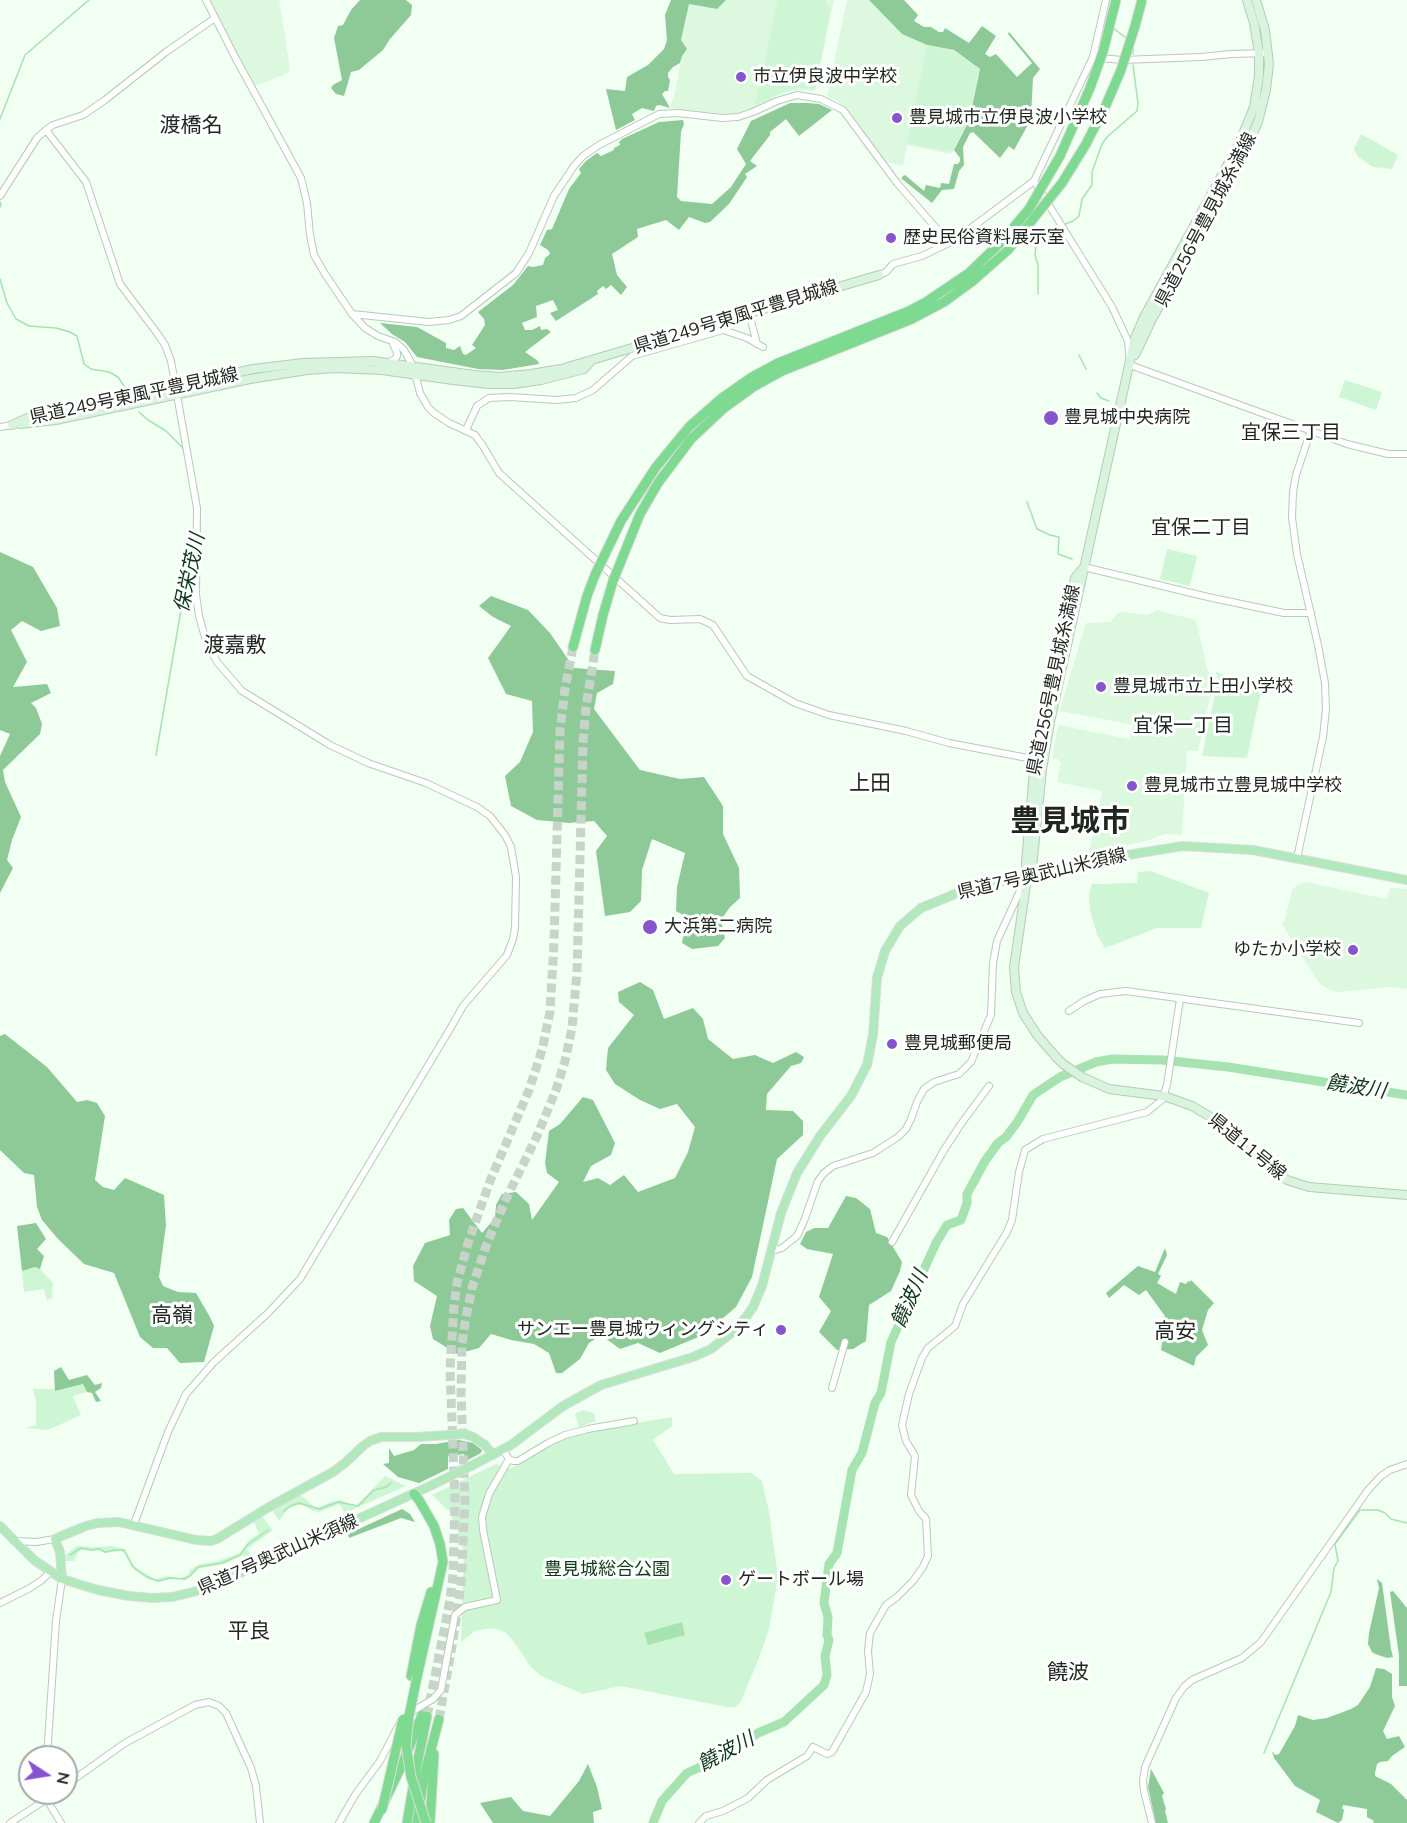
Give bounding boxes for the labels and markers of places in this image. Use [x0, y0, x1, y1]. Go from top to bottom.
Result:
place label: 市立伊良波中学校 [753, 66, 897, 88]
marker: 市立伊良波中学校 [734, 70, 748, 84]
place label: 豊見城市立伊良波小学校 [909, 107, 1107, 129]
marker: 豊見城市立伊良波小学校 [890, 111, 904, 125]
place label: 歴史民俗資料展示室 [903, 227, 1065, 249]
marker: 歴史民俗資料展示室 [884, 231, 898, 245]
place label: 豊見城中央病院 [1064, 407, 1190, 429]
marker: 豊見城中央病院 [1042, 409, 1060, 427]
place label: 豊見城市立上田小学校 [1113, 676, 1293, 698]
marker: 豊見城市立上田小学校 [1094, 680, 1108, 694]
place label: 豊見城市立豊見城中学校 [1144, 775, 1342, 797]
marker: 豊見城市立豊見城中学校 [1125, 779, 1139, 793]
place label: 大浜第二病院 [664, 916, 772, 938]
marker: 大浜第二病院 [641, 918, 659, 936]
place label: ゆたか小学校 [1233, 939, 1341, 961]
marker: ゆたか小学校 [1346, 943, 1360, 957]
place label: 豊見城郵便局 [904, 1033, 1012, 1055]
marker: 豊見城郵便局 [885, 1037, 899, 1051]
place label: サンエー豊見城ウィングシティ [517, 1319, 769, 1341]
marker: サンエー豊見城ウィングシティ [774, 1323, 788, 1337]
place label: ゲートボール場 [738, 1569, 864, 1591]
marker: ゲートボール場 [719, 1573, 733, 1587]

